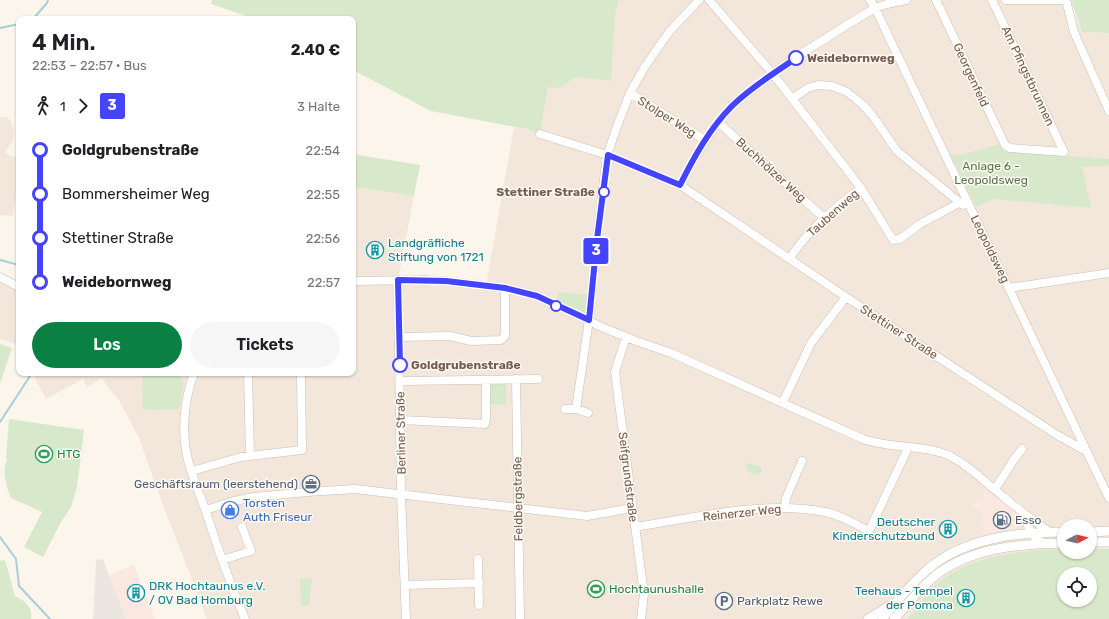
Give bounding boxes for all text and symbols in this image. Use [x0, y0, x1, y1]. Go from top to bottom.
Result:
street label: Am Pfingstbrunnen [999, 24, 1057, 128]
text: 4 Min. [32, 29, 96, 56]
text: 2.40 € [291, 41, 340, 59]
street label: Georgenfeld [950, 41, 992, 109]
marker: Weidebornweg [788, 50, 804, 66]
place label: Weidebornweg [807, 51, 895, 65]
text: 22:53 – 22:57 · Bus [32, 58, 147, 73]
street label: Stolper Weg [635, 94, 699, 140]
icon: walk [32, 95, 54, 117]
icon: forward [72, 95, 94, 117]
text: 3 [108, 97, 117, 114]
text: 1 [60, 99, 66, 114]
text: 3 Halte [297, 99, 340, 114]
street label: Buchhölzer Weg [733, 135, 809, 205]
text: Goldgrubenstraße [62, 141, 199, 159]
text: 22:54 [306, 143, 340, 158]
park label: Anlage 6 - Leopoldsweg [954, 159, 1028, 187]
text: Bommersheimer Weg [62, 185, 210, 203]
place label: Stettiner Straße [496, 185, 595, 199]
marker: Stettiner Straße [598, 186, 610, 198]
street label: Taubenweg [805, 186, 861, 240]
text: 22:55 [306, 187, 340, 202]
street label: Leopoldsweg [968, 213, 1012, 285]
text: Stettiner Straße [62, 229, 174, 247]
text: 22:56 [306, 231, 340, 246]
place label: Landgräfliche Stiftung von 1721 [388, 236, 484, 264]
line badge: 3 [583, 238, 609, 264]
building icon: Landgräfliche Stiftung von 1721 [365, 240, 385, 260]
text: 3 [591, 242, 601, 259]
text: Weidebornweg [62, 273, 171, 291]
text: 22:57 [307, 275, 340, 290]
unlabelled marker [550, 300, 562, 312]
street label: Stettiner Straße [858, 302, 941, 362]
button: Los [32, 322, 182, 368]
button: Tickets [190, 322, 340, 368]
marker: Goldgrubenstraße [392, 357, 408, 373]
place label: Goldgrubenstraße [411, 358, 521, 372]
street label: Berliner Straße [393, 391, 409, 475]
street label: Seifgrundstraße [616, 431, 641, 523]
sports icon: HTG [34, 444, 54, 464]
place label: HTG [57, 447, 81, 461]
street label: Feldbergstraße [510, 456, 526, 542]
office icon: Geschäftsraum (leerstehend) [301, 474, 321, 494]
place label: Geschäftsraum (leerstehend) [134, 477, 298, 491]
place label: Torsten Auth Friseur [243, 496, 312, 524]
shop icon: Torsten Auth Friseur [220, 500, 240, 520]
street label: Reinerzer Weg [702, 502, 782, 524]
fuel station icon: Esso [992, 510, 1012, 530]
place label: Esso [1015, 513, 1042, 527]
place label: Deutscher Kinderschutzbund [832, 515, 935, 543]
building icon: Deutscher Kinderschutzbund [938, 519, 958, 539]
north arrow [1057, 519, 1097, 559]
map controls [1057, 519, 1097, 607]
button: locate [1057, 567, 1097, 607]
place label: DRK Hochtaunus e.V. / OV Bad Homburg [149, 579, 266, 607]
sports icon: Hochtaunushalle [586, 579, 606, 599]
place label: Hochtaunushalle [609, 582, 704, 596]
building icon: DRK Hochtaunus e.V. / OV Bad Homburg [126, 583, 146, 603]
place label: Teehaus - Tempel der Pomona [855, 584, 953, 612]
building icon: Teehaus - Tempel der Pomona [956, 588, 976, 608]
parking icon: Parkplatz Rewe [714, 591, 734, 611]
place label: Parkplatz Rewe [737, 594, 823, 608]

